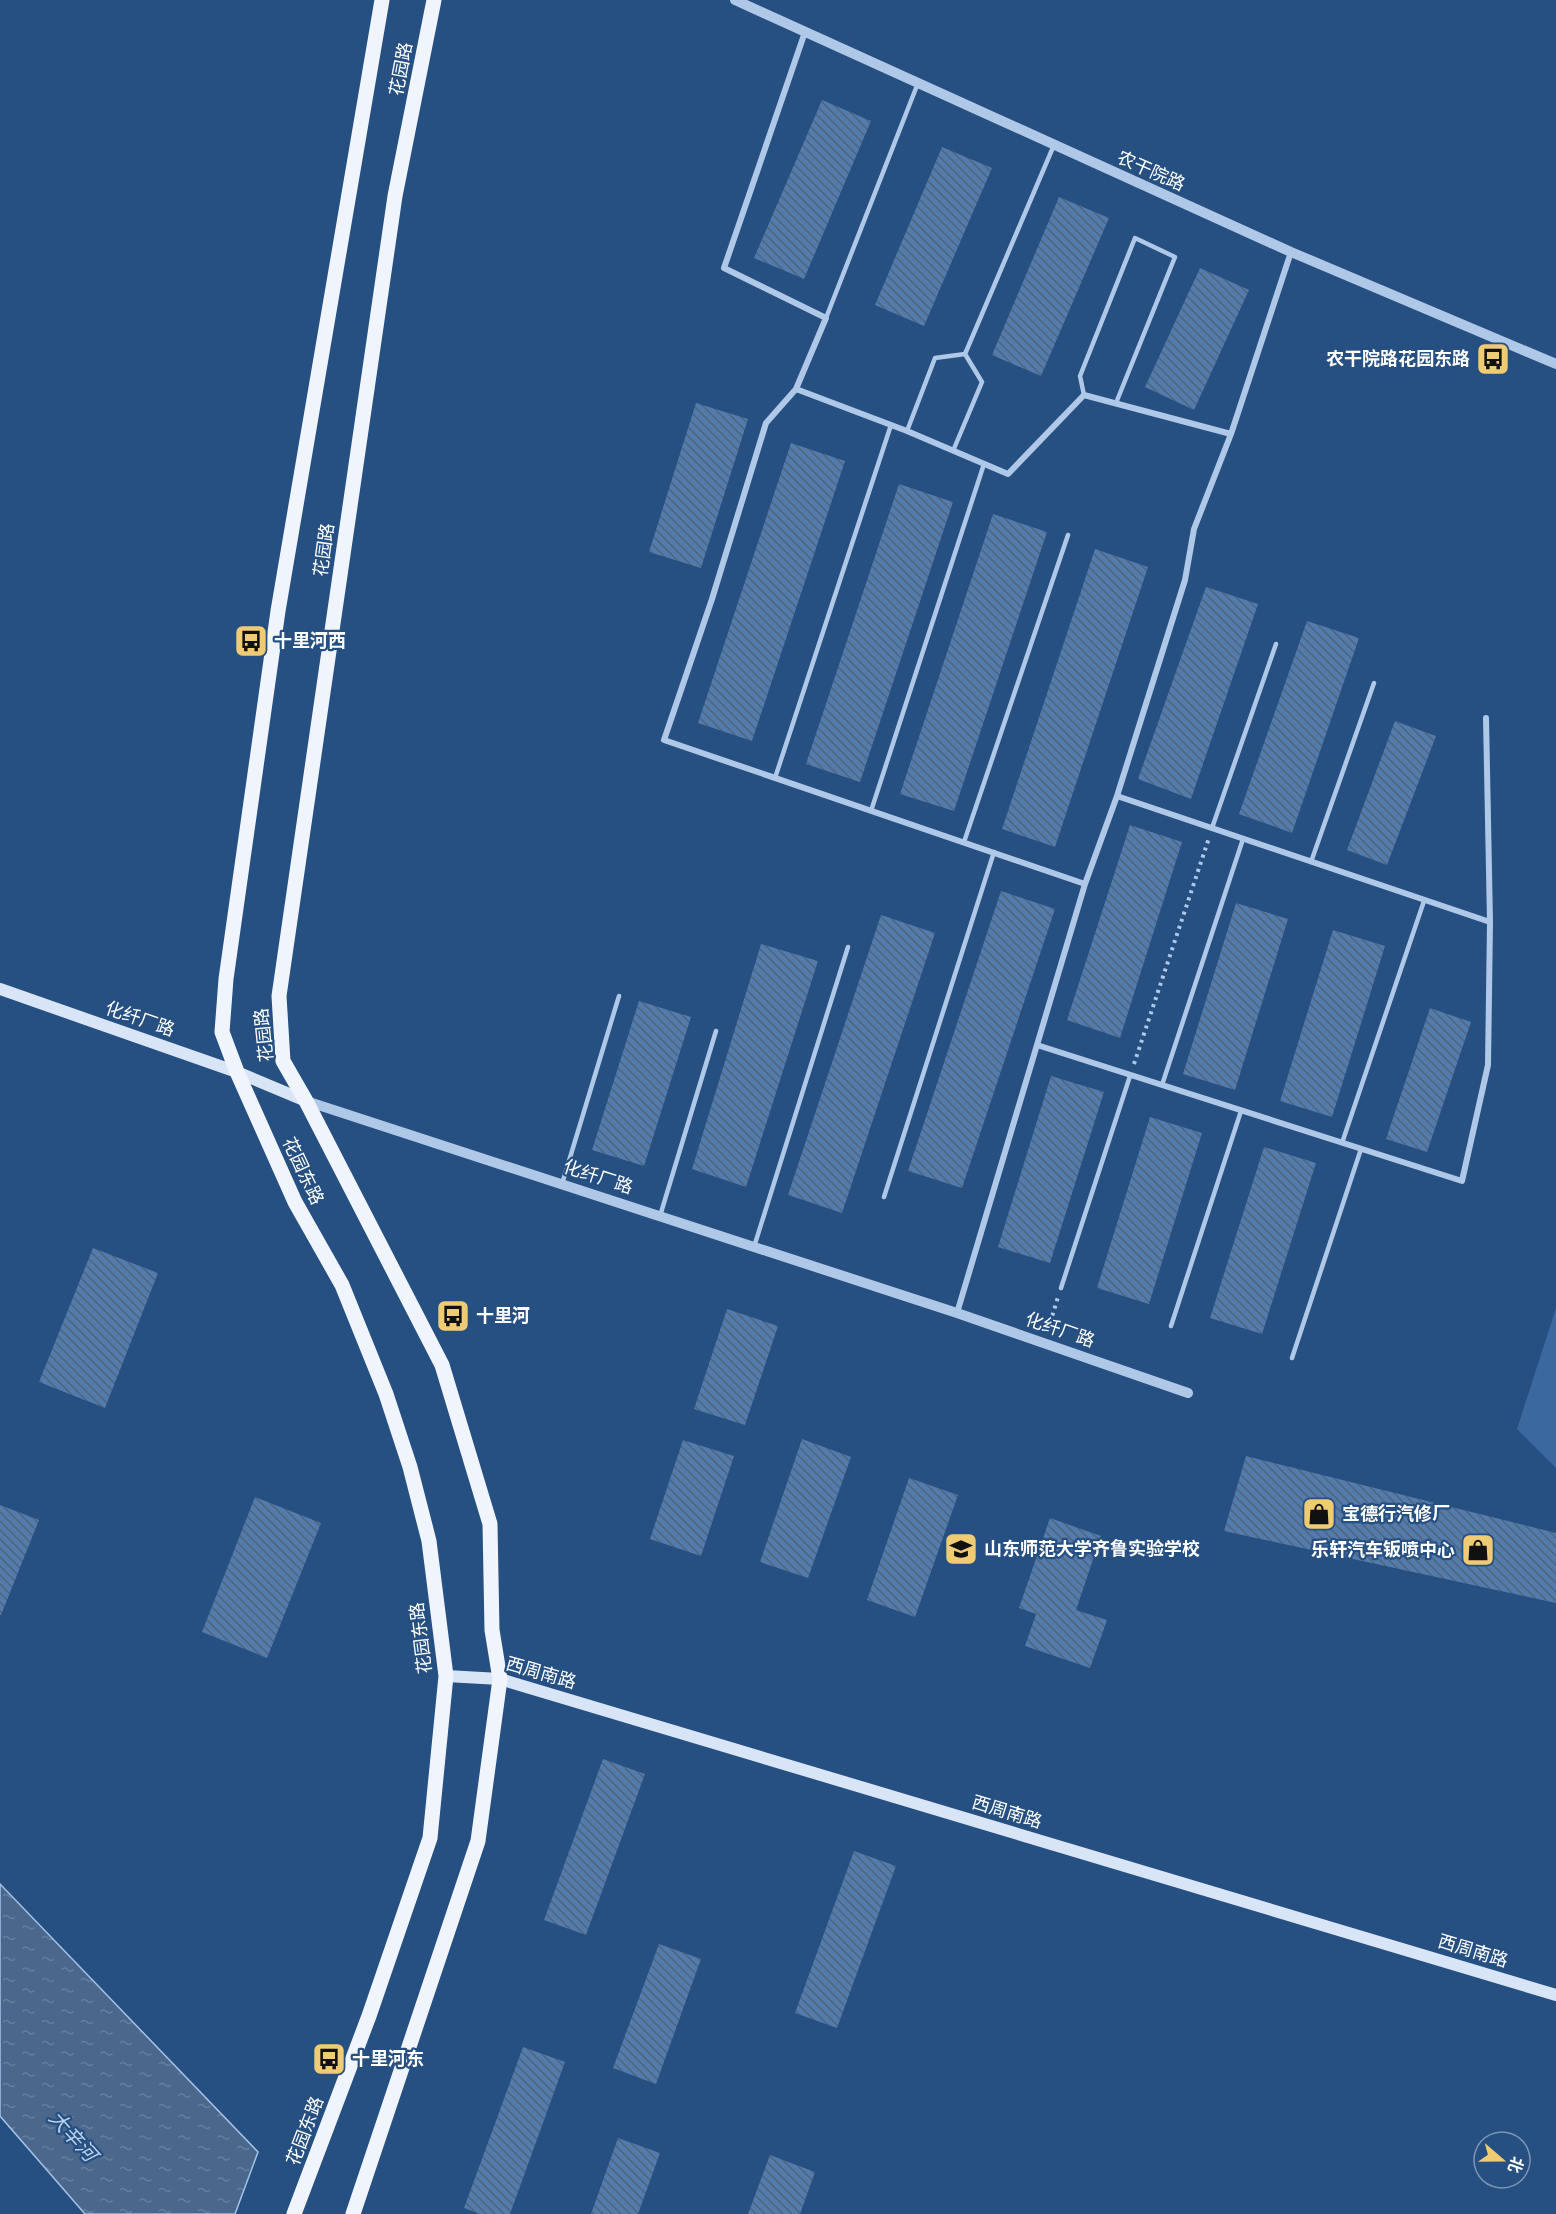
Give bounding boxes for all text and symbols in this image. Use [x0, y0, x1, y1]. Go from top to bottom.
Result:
street label: 花园路 [384, 40, 418, 98]
street label: 农干院路 [1113, 145, 1189, 197]
bus stop icon: 农干院路花园东路 [1475, 341, 1511, 377]
place label: 农干院路花园东路 [1326, 347, 1470, 371]
street label: 花园路 [308, 522, 340, 578]
bus stop icon: 十里河西 [233, 623, 269, 659]
place label: 十里河西 [274, 629, 346, 653]
street label: 化纤厂路 [102, 996, 178, 1042]
street label: 花园路 [249, 1007, 279, 1063]
street label: 花园东路 [277, 1133, 329, 1209]
street label: 化纤厂路 [560, 1154, 636, 1200]
bus stop icon: 十里河 [435, 1298, 471, 1334]
place label: 十里河 [476, 1304, 530, 1328]
street label: 化纤厂路 [1022, 1307, 1098, 1353]
shop icon: 宝德行汽修厂 [1301, 1496, 1337, 1532]
place label: 宝德行汽修厂 [1342, 1502, 1450, 1526]
school or university icon: 山东师范大学齐鲁实验学校 [943, 1531, 979, 1567]
shop icon: 乐轩汽车钣喷中心 [1460, 1532, 1496, 1568]
place label: 山东师范大学齐鲁实验学校 [984, 1537, 1200, 1561]
place label: 乐轩汽车钣喷中心 [1311, 1538, 1455, 1562]
street label: 花园东路 [405, 1601, 437, 1675]
street label: 西周南路 [503, 1652, 579, 1694]
street label: 西周南路 [969, 1790, 1045, 1834]
street label: 西周南路 [1435, 1929, 1511, 1973]
bus stop icon: 十里河东 [311, 2041, 347, 2077]
place label: 十里河东 [352, 2047, 424, 2071]
street label: 花园东路 [281, 2093, 329, 2169]
water label: 大辛河 [43, 2105, 105, 2171]
north arrow [1472, 2130, 1532, 2190]
text: 北 [1502, 2154, 1528, 2176]

